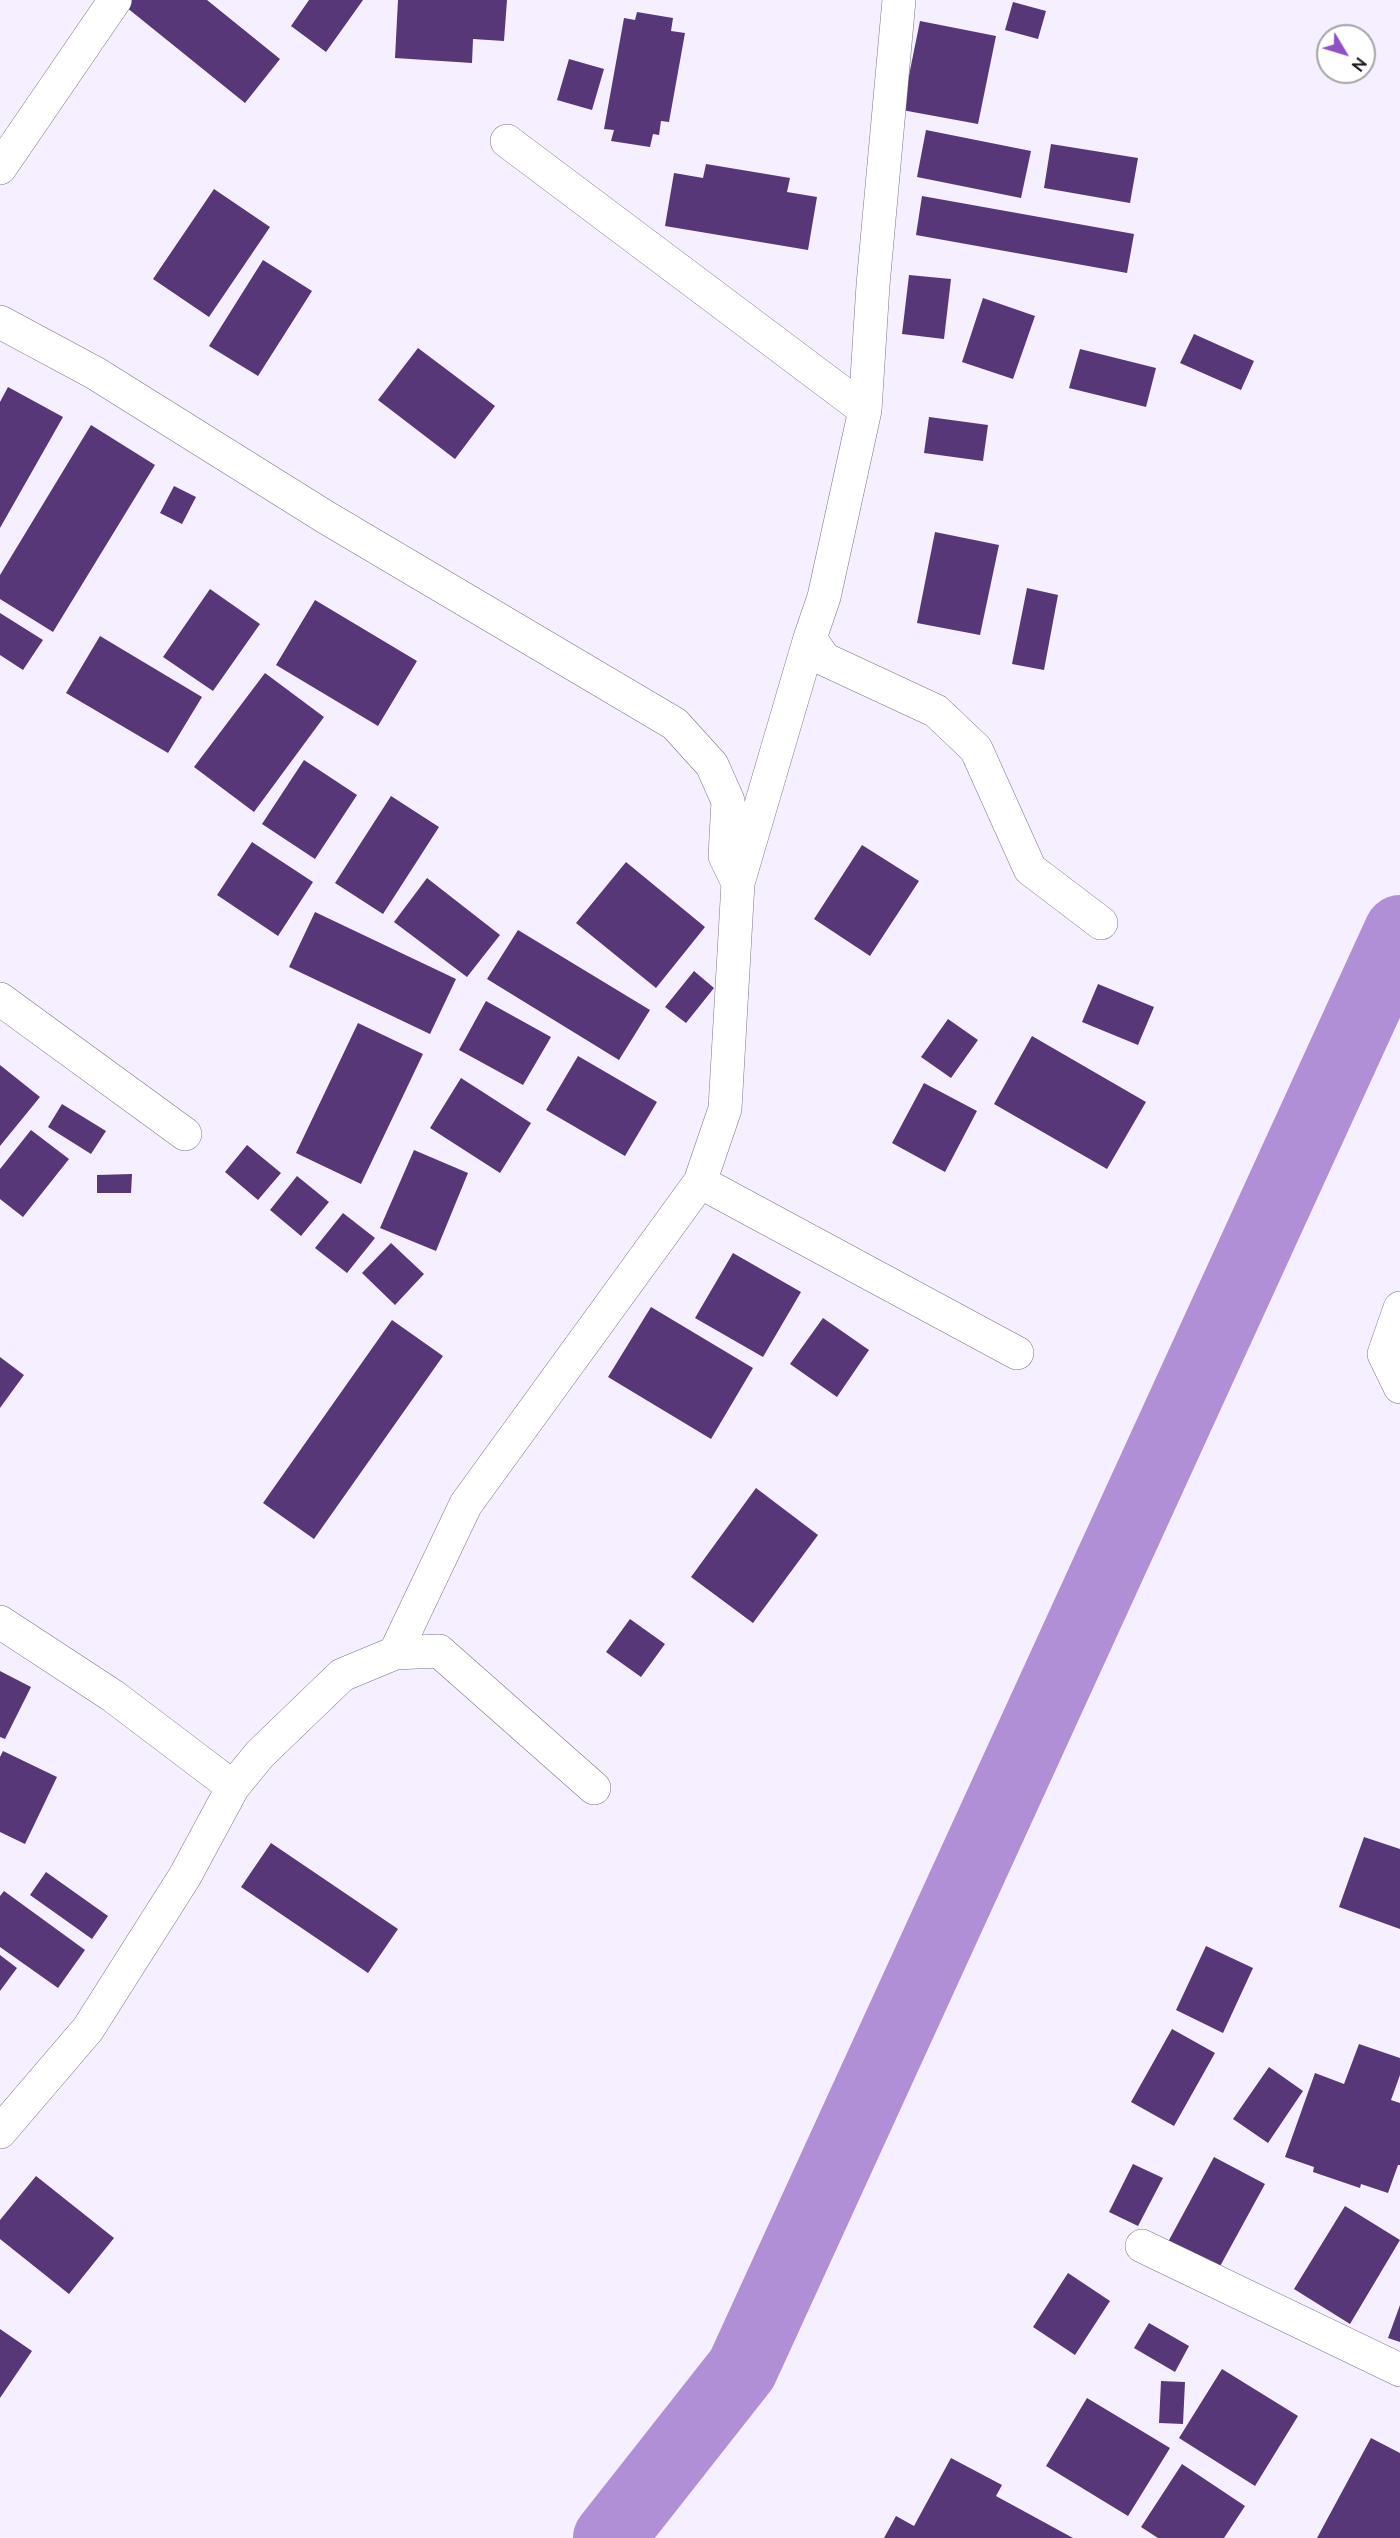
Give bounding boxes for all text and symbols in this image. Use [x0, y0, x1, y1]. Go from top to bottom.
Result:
north arrow [1316, 24, 1376, 84]
text: N [1348, 53, 1370, 75]

